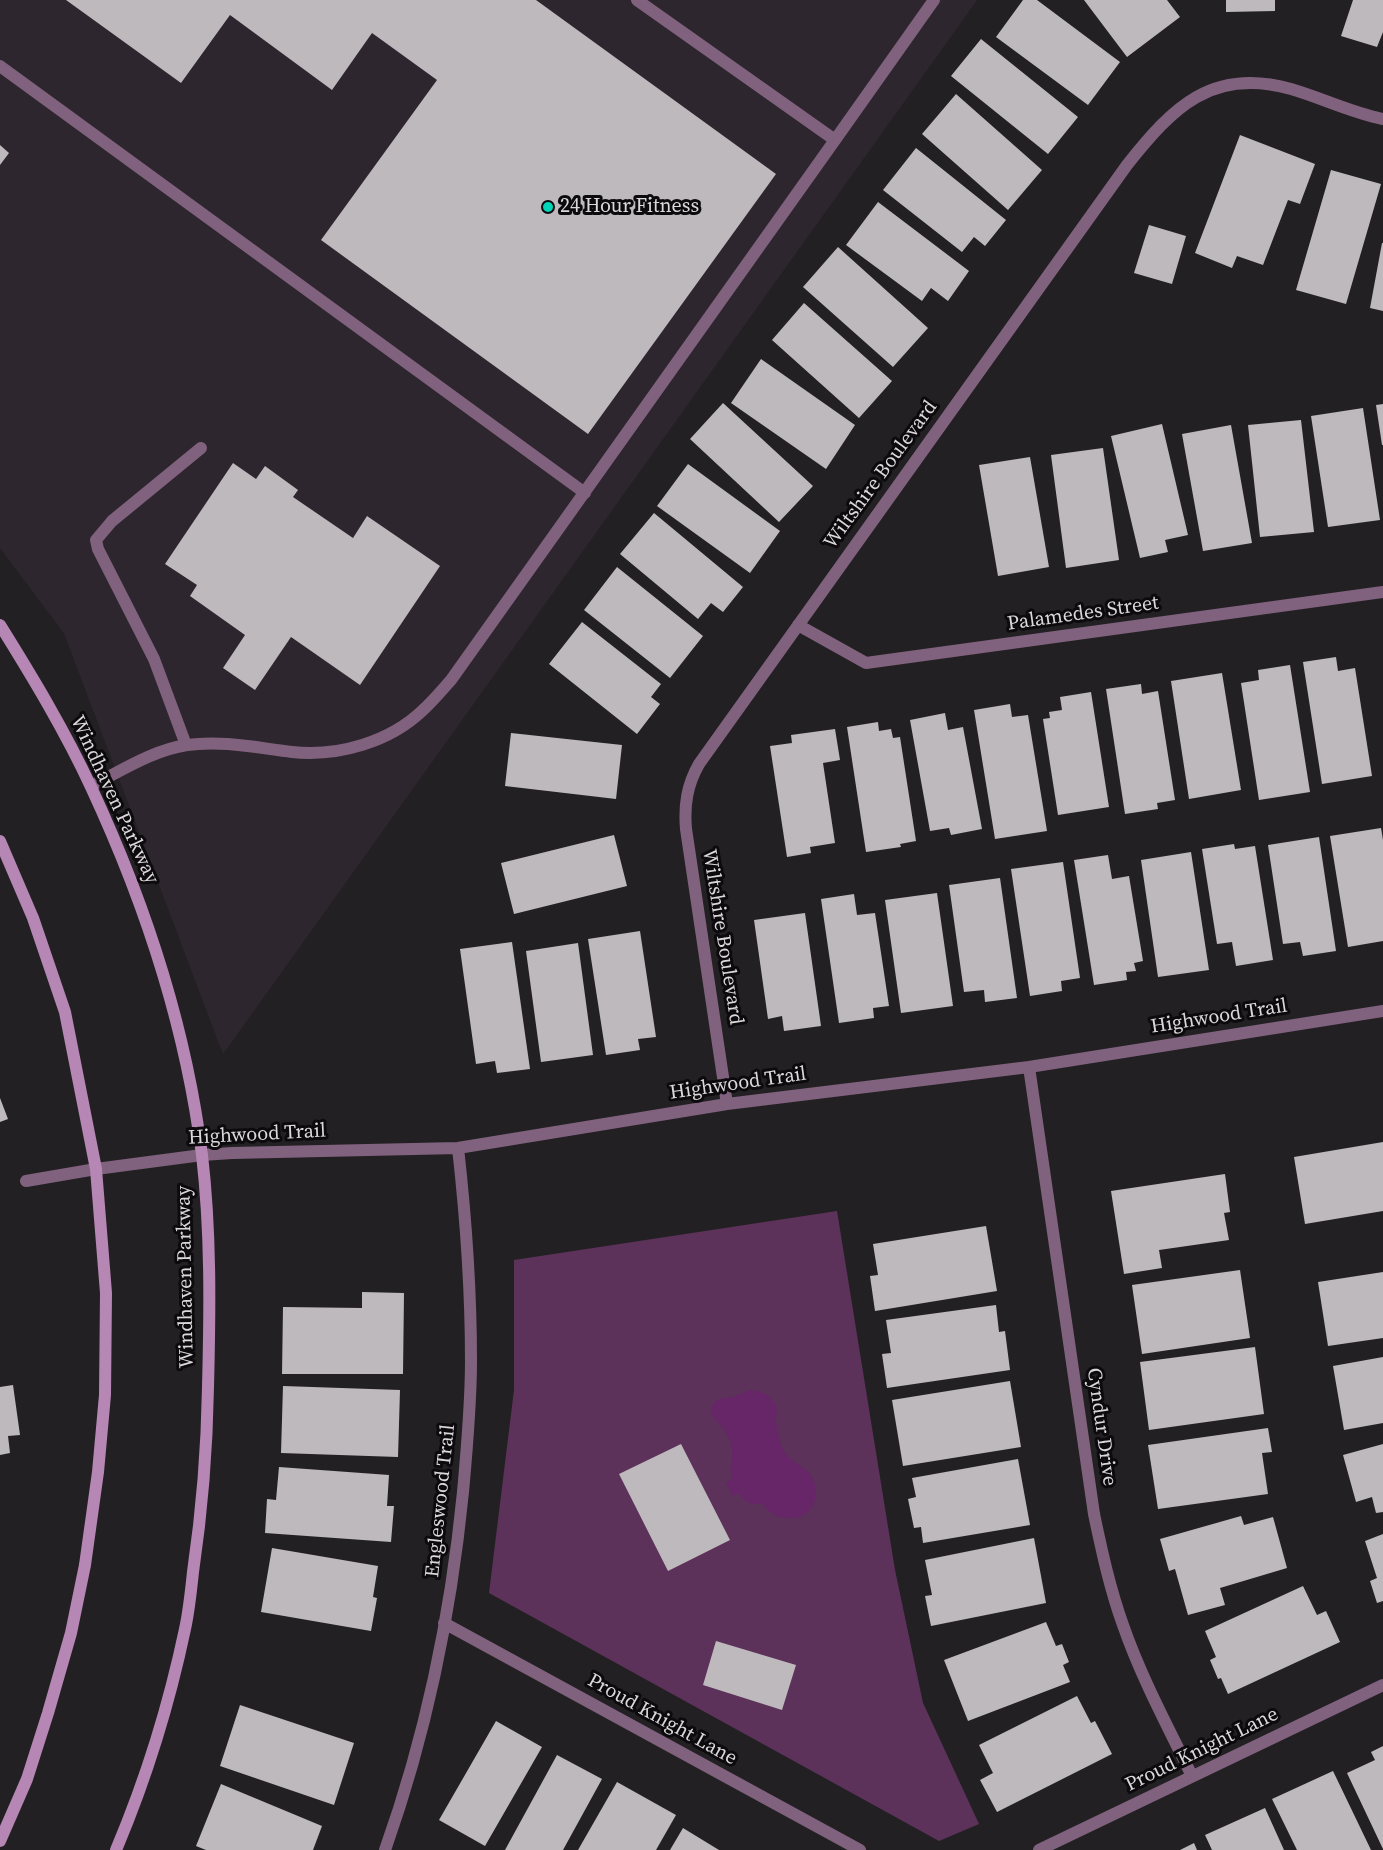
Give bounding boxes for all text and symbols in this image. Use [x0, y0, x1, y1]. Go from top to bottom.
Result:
place label: 24 Hour Fitness [560, 195, 699, 219]
marker: 24 Hour Fitness [541, 200, 555, 214]
street label: Wiltshire Boulevard [819, 396, 943, 554]
street label: Palamedes Street [1006, 591, 1160, 637]
street label: Windhaven Parkway [64, 712, 164, 888]
street label: Wiltshire Boulevard [696, 848, 748, 1026]
street label: Highwood Trail [1149, 994, 1289, 1040]
street label: Highwood Trail [668, 1063, 808, 1105]
street label: Highwood Trail [187, 1119, 327, 1151]
street label: Windhaven Parkway [172, 1185, 200, 1369]
street label: Cyndur Drive [1081, 1366, 1121, 1488]
street label: Engleswood Trail [421, 1423, 461, 1579]
street label: Proud Knight Lane [583, 1669, 741, 1771]
street label: Proud Knight Lane [1122, 1703, 1282, 1797]

